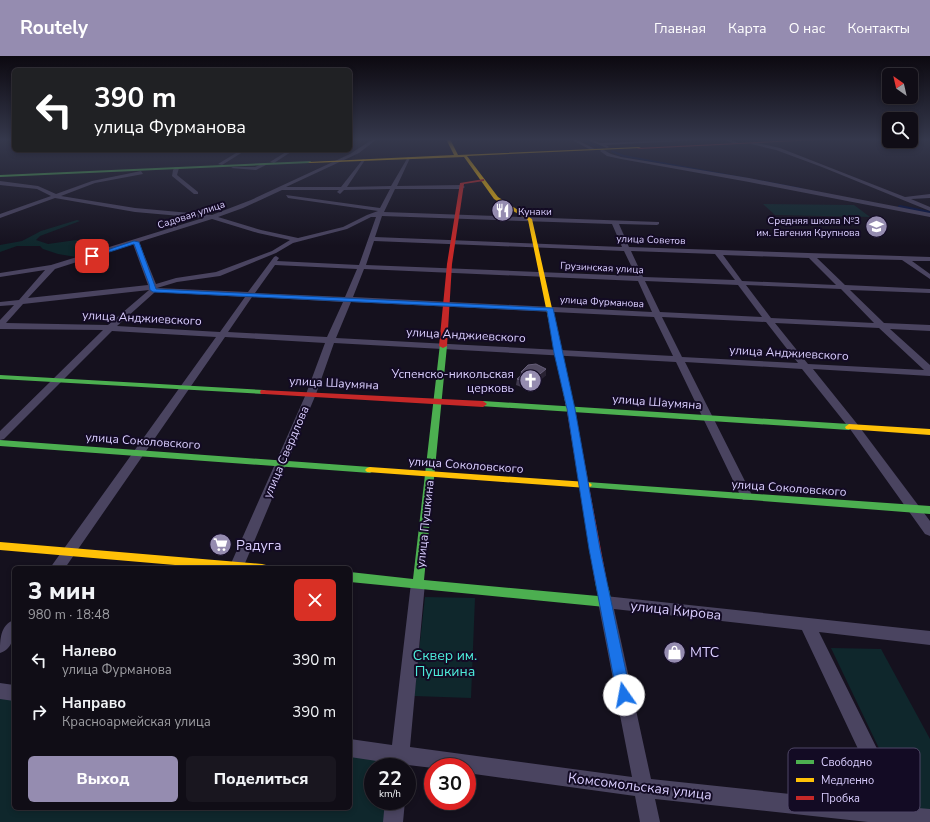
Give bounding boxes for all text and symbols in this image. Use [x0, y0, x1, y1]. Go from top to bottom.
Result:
text: Routely [20, 15, 88, 41]
text: Главная [654, 19, 706, 38]
text: Карта [728, 19, 767, 38]
text: О нас [789, 19, 825, 38]
text: Контакты [847, 19, 910, 38]
north arrow [882, 68, 918, 104]
map controls [882, 68, 918, 148]
text: 390 m [94, 79, 177, 117]
icon: left [28, 84, 80, 136]
button: search [882, 112, 918, 148]
text: улица Фурманова [94, 115, 246, 139]
street label: Садовая улица [156, 197, 227, 232]
restaurant icon: Кунаки [490, 198, 516, 224]
place label: Кунаки [518, 205, 552, 219]
school or university icon: Средняя школа №3 им. Евгения Крупнова [863, 213, 889, 239]
place label: Средняя школа №3 им. Евгения Крупнова [756, 214, 860, 240]
street label: улица Советов [616, 232, 686, 248]
pin [75, 239, 109, 273]
icon: arrive [81, 245, 103, 267]
street label: Грузинская улица [560, 259, 644, 277]
street label: улица Фурманова [559, 293, 644, 311]
street label: улица Анджиевского [82, 307, 202, 329]
street label: улица Анджиевского [406, 324, 526, 346]
street label: улица Анджиевского [729, 342, 849, 364]
place label: Успенско-никольская церковь [390, 366, 514, 396]
church icon: Успенско-никольская церковь [517, 368, 543, 394]
street label: улица Шаумяна [289, 373, 379, 393]
street label: улица Шаумяна [612, 391, 702, 413]
street label: улица Свердлова [259, 403, 313, 501]
street label: улица Соколовского [85, 429, 201, 453]
street label: улица Соколовского [408, 453, 524, 477]
street label: улица Соколовского [731, 476, 847, 500]
street label: улица Пушкина [412, 479, 438, 569]
supermarket icon: Радуга [208, 532, 234, 558]
place label: Радуга [236, 536, 282, 555]
text: 3 мин [28, 575, 96, 607]
button: close [294, 579, 336, 621]
street label: улица Кирова [630, 596, 722, 625]
text: 980 m · 18:48 [28, 606, 110, 624]
shop icon: МТС [662, 639, 688, 665]
text: Налево [62, 641, 117, 661]
place label: МТС [690, 643, 719, 662]
park label: Сквер им. Пушкина [413, 646, 477, 681]
icon: left [28, 649, 50, 671]
text: 390 m [292, 650, 336, 670]
text: улица Фурманова [62, 661, 172, 679]
position arrow [603, 674, 645, 716]
text: Направо [62, 693, 126, 713]
icon: right [28, 701, 50, 723]
text: 390 m [292, 702, 336, 722]
text: Красноармейская улица [62, 713, 211, 731]
legend [788, 748, 920, 812]
text: Свободно [821, 755, 872, 770]
button: Выход [28, 756, 178, 802]
button: Поделиться [186, 756, 336, 802]
speed limit sign: 30 [424, 758, 476, 810]
text: 22 [378, 765, 402, 792]
street label: Комсомольская улица [567, 768, 713, 805]
text: Медленно [821, 773, 874, 788]
text: km/h [379, 787, 401, 801]
text: Пробка [821, 791, 860, 806]

